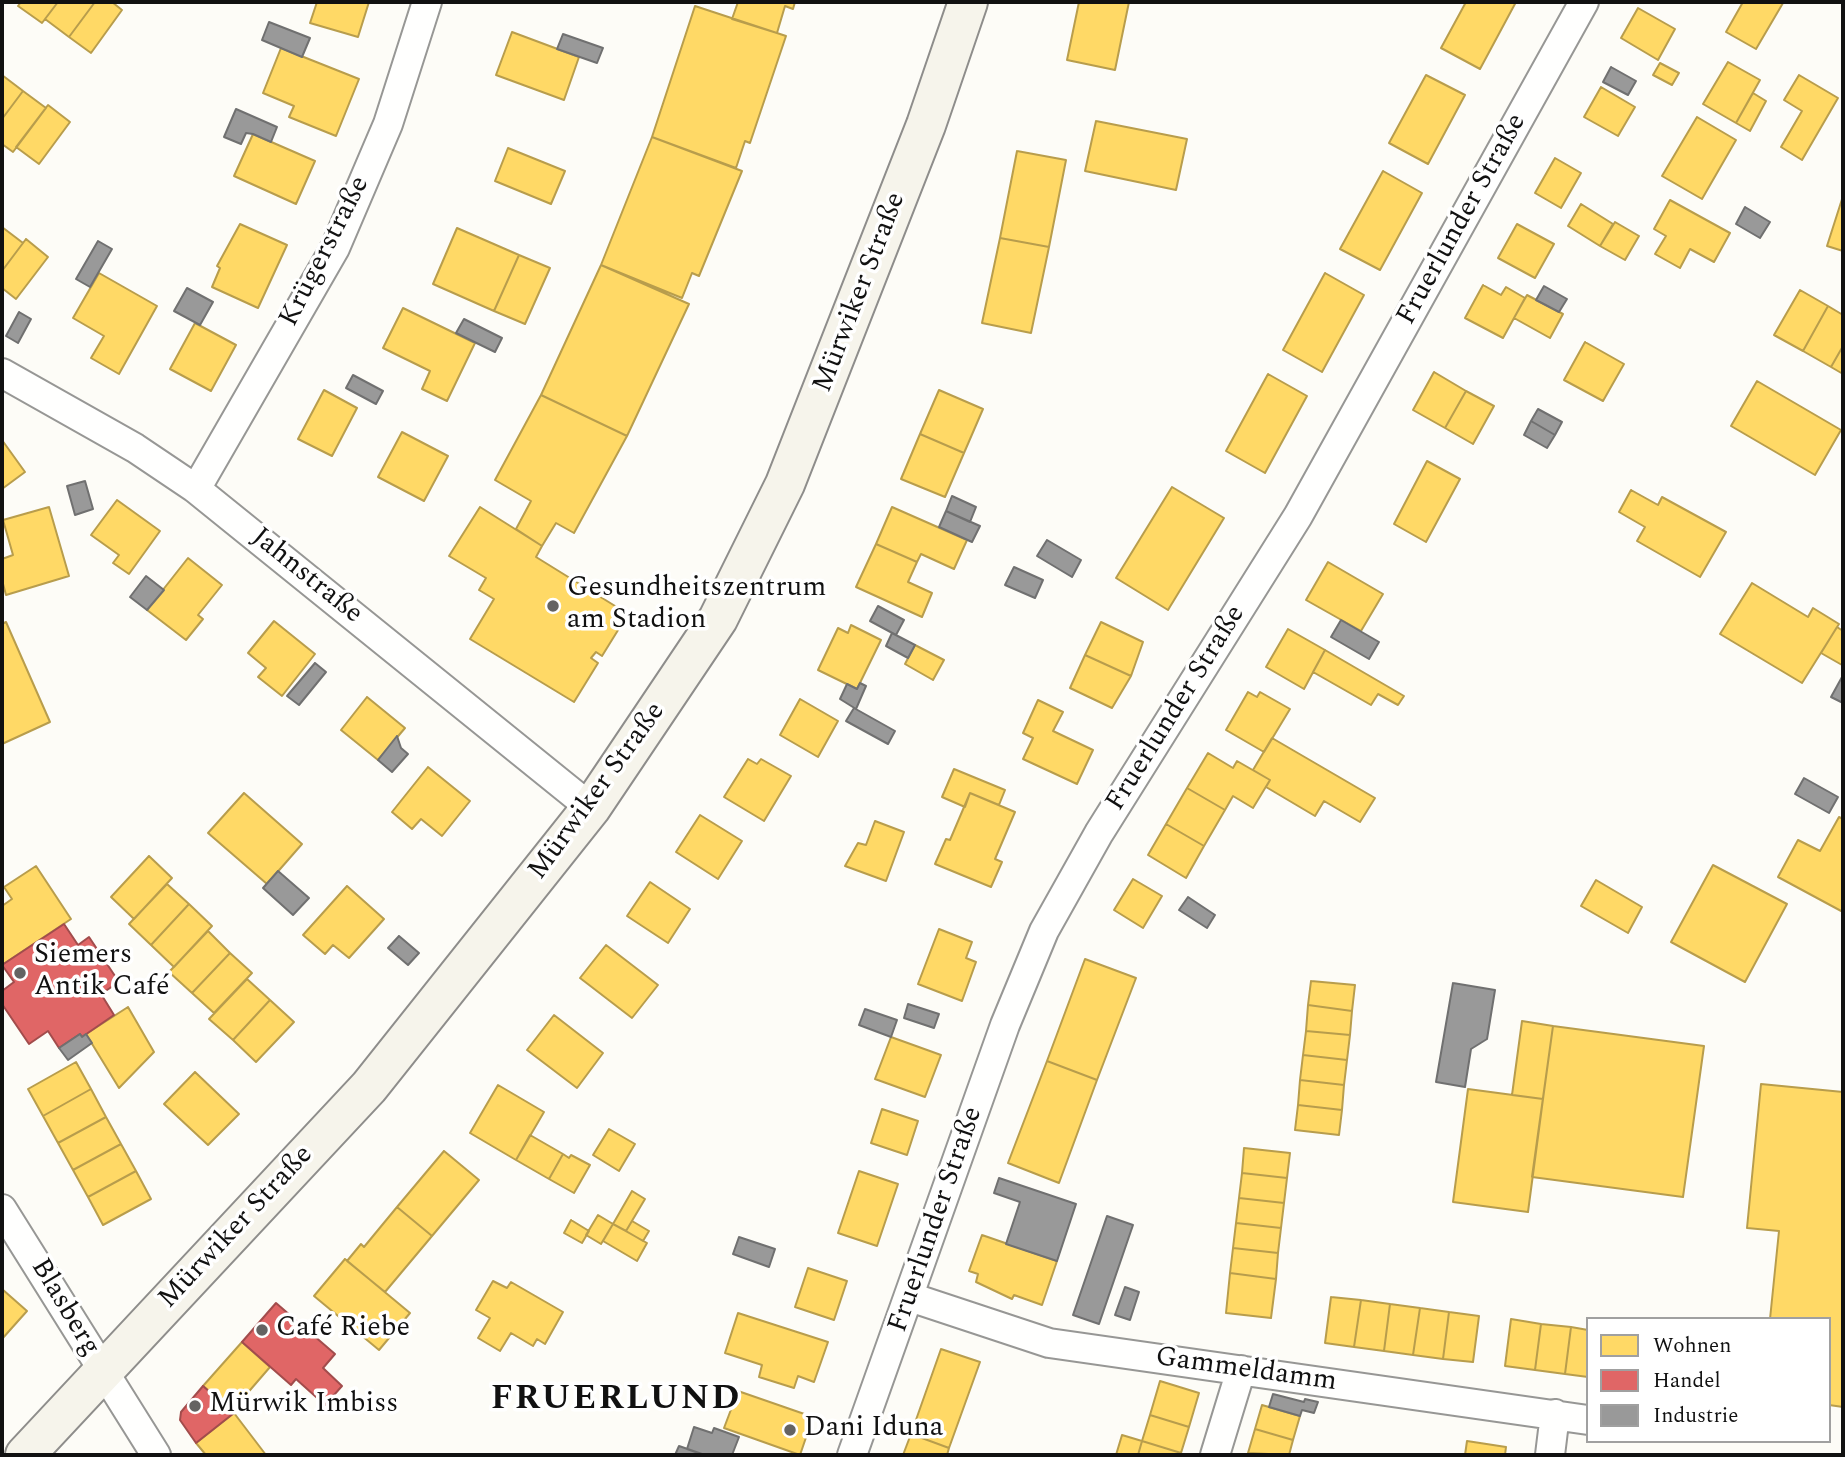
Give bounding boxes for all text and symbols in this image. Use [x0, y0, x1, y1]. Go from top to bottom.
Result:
street label: Fruerlunder Straße [1391, 109, 1535, 331]
street label: Krügerstraße [274, 171, 378, 333]
street label: Mürwiker Straße [807, 188, 915, 398]
street label: Jahnstraße [243, 522, 369, 632]
place label: Gesundheitszentrum am Stadion [567, 573, 826, 639]
marker: Gesundheitszentrum am Stadion [545, 598, 561, 614]
street label: Fruerlunder Straße [1100, 600, 1254, 818]
street label: Mürwiker Straße [522, 697, 674, 887]
place label: Siemers Antik Café [34, 940, 169, 1006]
marker: Siemers Antik Café [12, 965, 28, 981]
street label: Fruerlunder Straße [883, 1103, 991, 1337]
street label: Mürwiker Straße [153, 1139, 321, 1317]
street label: Blasberg [22, 1253, 106, 1363]
place label: Café Riebe [276, 1313, 410, 1347]
legend [1586, 1317, 1831, 1443]
marker: Café Riebe [254, 1322, 270, 1338]
text: Wohnen [1653, 1330, 1731, 1362]
street label: Gammeldamm [1153, 1342, 1339, 1400]
text: Handel [1653, 1365, 1721, 1397]
district label: FRUERLUND [492, 1380, 740, 1422]
place label: Mürwik Imbiss [209, 1389, 398, 1423]
marker: Mürwik Imbiss [187, 1398, 203, 1414]
text: Industrie [1653, 1400, 1739, 1432]
place label: Dani Iduna [804, 1413, 943, 1447]
marker: Dani Iduna [782, 1422, 798, 1438]

